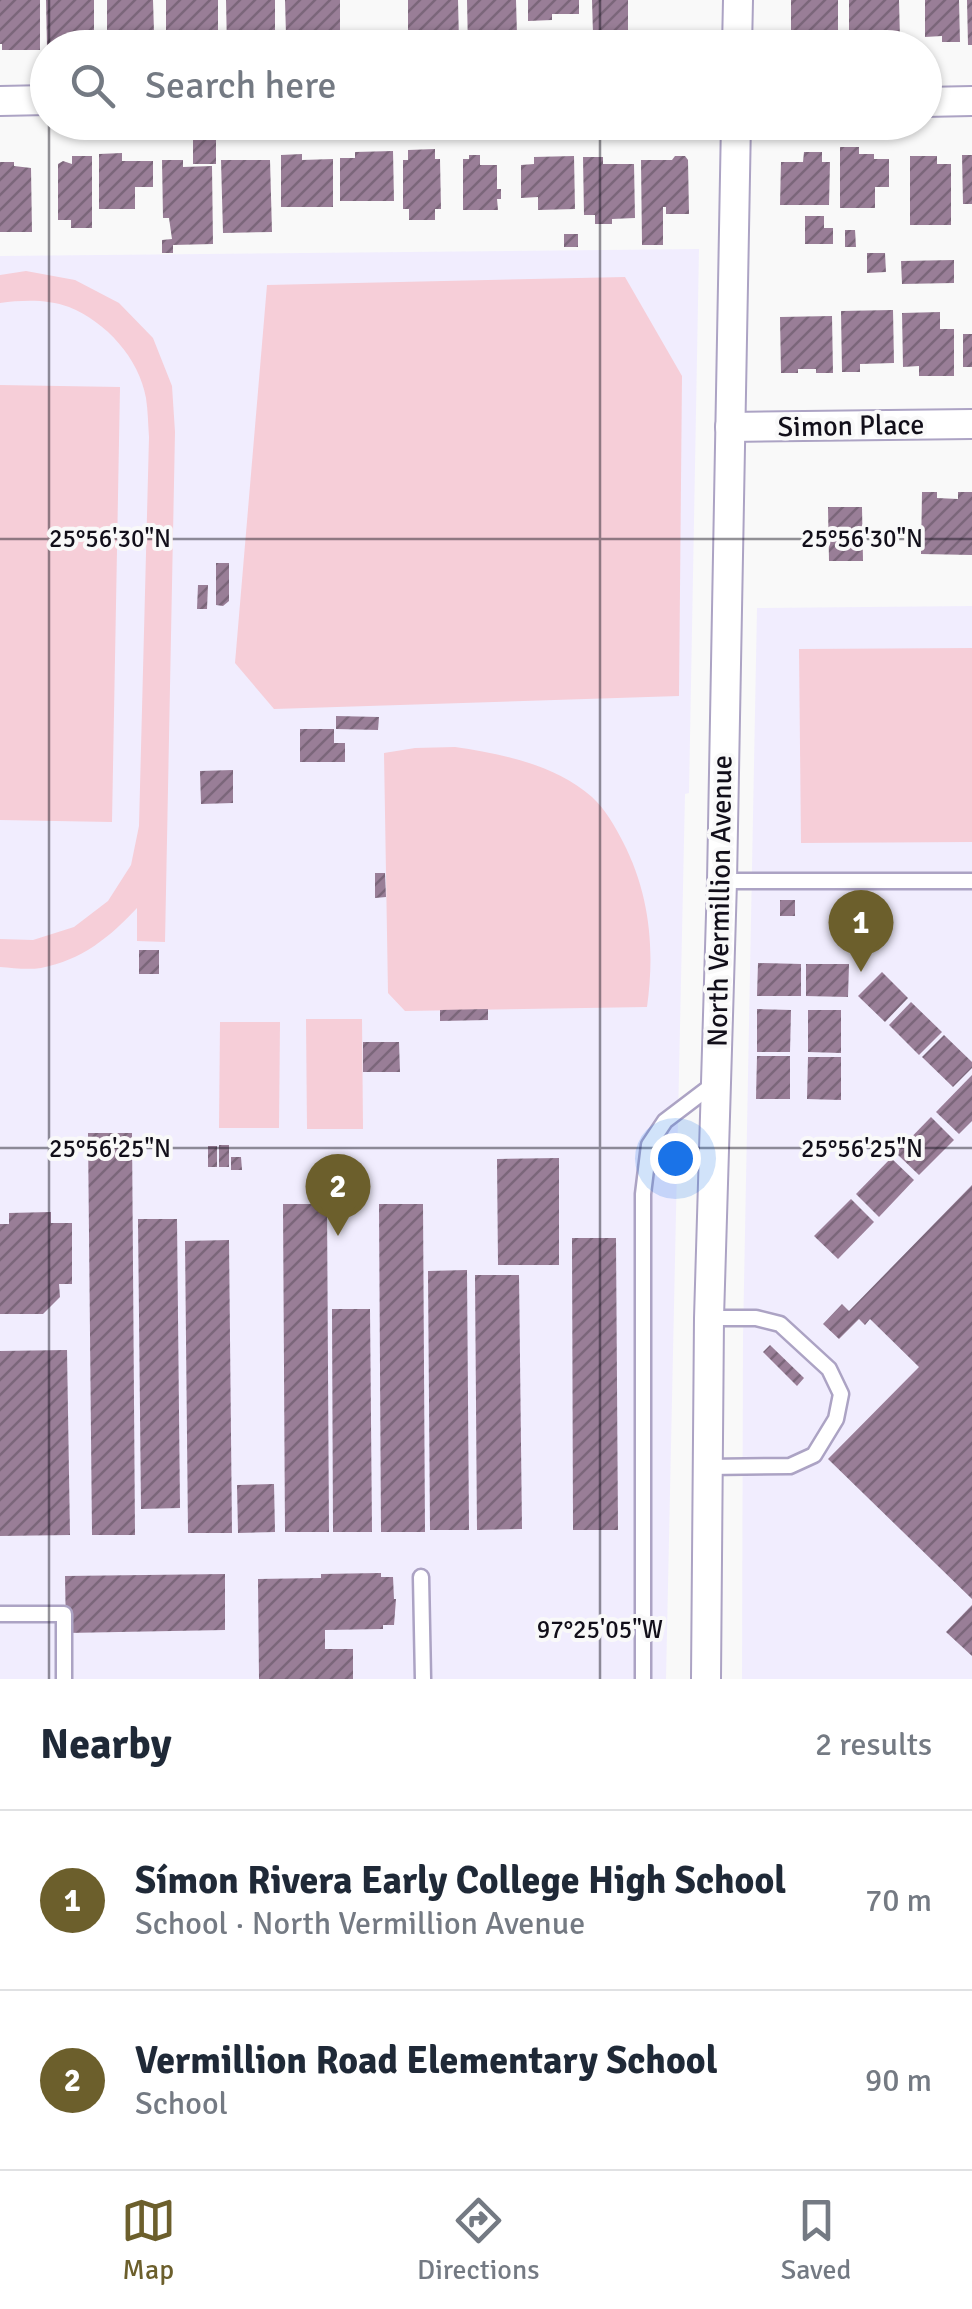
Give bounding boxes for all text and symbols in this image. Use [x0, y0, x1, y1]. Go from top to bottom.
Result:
search box [30, 30, 942, 140]
icon: search [65, 58, 120, 113]
text: Search here [145, 62, 337, 109]
street label: Simon Place [777, 408, 925, 444]
text: 25°56'30"N [49, 523, 171, 554]
text: 25°56'30"N [801, 523, 923, 554]
street label: North Vermillion Avenue [700, 755, 740, 1047]
pin: 1 [828, 890, 894, 972]
text: 25°56'25"N [49, 1133, 171, 1164]
your location [650, 1133, 701, 1184]
text: 25°56'25"N [801, 1133, 923, 1164]
pin: 2 [306, 1154, 370, 1236]
text: 97°25'05"W [537, 1614, 663, 1645]
text: Nearby [40, 1719, 172, 1770]
text: 2 results [815, 1725, 932, 1764]
text: Símon Rivera Early College High School [135, 1857, 786, 1904]
text: 1 [64, 1881, 81, 1920]
text: 70 m [865, 1881, 932, 1920]
text: School · North Vermillion Avenue [135, 1904, 585, 1943]
text: Vermillion Road Elementary School [135, 2037, 718, 2084]
text: 2 [64, 2061, 81, 2100]
text: 90 m [865, 2061, 932, 2100]
text: School [135, 2084, 228, 2123]
tab: Map [121, 2193, 176, 2287]
tab: Directions [417, 2193, 539, 2287]
tab: Saved [781, 2193, 851, 2287]

